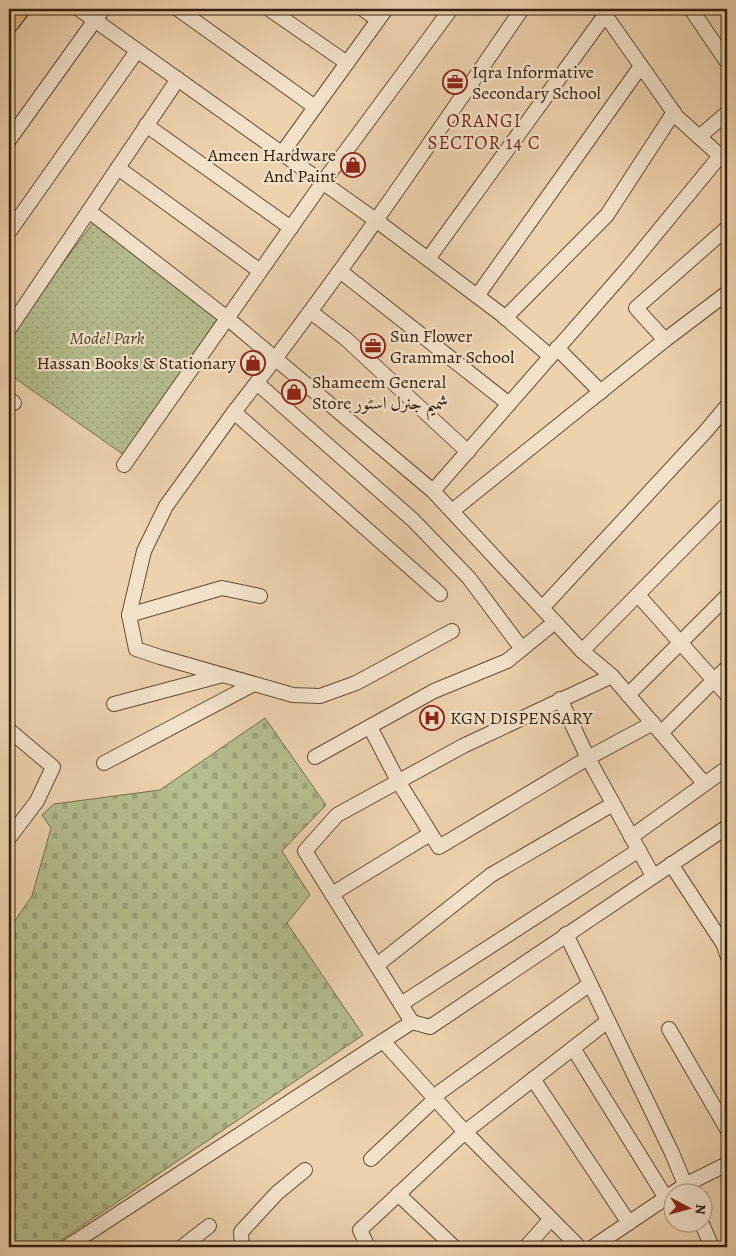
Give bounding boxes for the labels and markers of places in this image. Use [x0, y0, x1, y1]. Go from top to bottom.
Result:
place label: Iqra Informative Secondary School [472, 60, 602, 105]
office icon: Iqra Informative Secondary School [442, 69, 468, 95]
place label: Ameen Hardware And Paint [207, 143, 336, 188]
shop icon: Ameen Hardware And Paint [340, 152, 366, 178]
place label: Sun Flower Grammar School [390, 324, 515, 369]
office icon: Sun Flower Grammar School [360, 333, 386, 359]
shop icon: Hassan Books & Stationary [240, 350, 266, 376]
place label: Hassan Books & Stationary [36, 351, 237, 375]
place label: Shameem General Store شمیم جنرل اسٹور [312, 370, 448, 421]
shop icon: Shameem General Store شمیم جنرل اسٹور [281, 379, 307, 405]
hospital icon: KGN DISPENSARY [419, 705, 445, 731]
place label: KGN DISPENSARY [450, 706, 594, 730]

